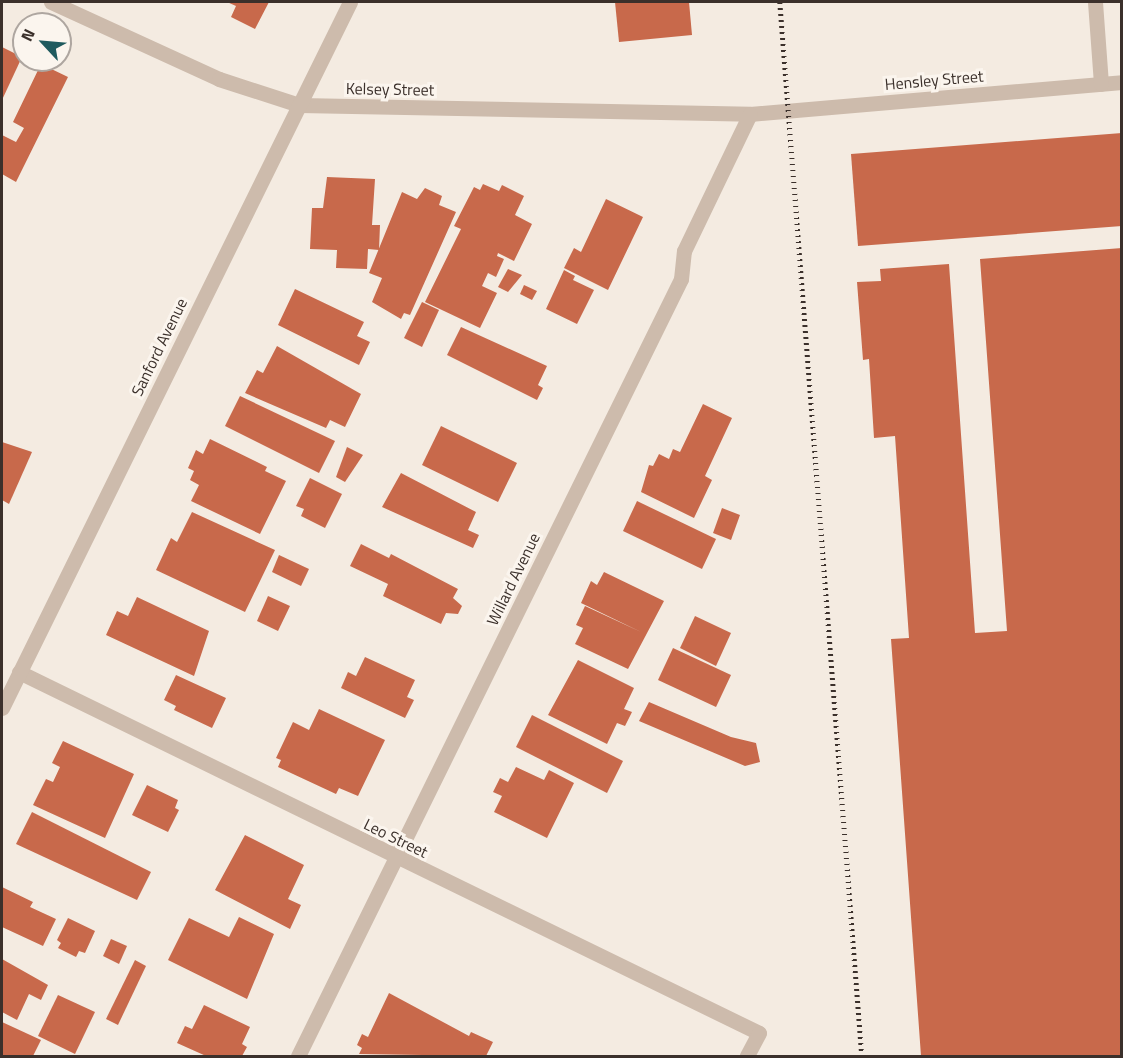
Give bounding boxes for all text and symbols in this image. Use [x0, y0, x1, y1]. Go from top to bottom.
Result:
north arrow [12, 12, 72, 72]
text: N [14, 25, 41, 45]
street label: Hensley Street [884, 66, 984, 94]
street label: Kelsey Street [346, 79, 434, 99]
street label: Sanford Avenue [127, 295, 191, 399]
street label: Willard Avenue [482, 530, 544, 628]
street label: Leo Street [361, 814, 431, 862]

